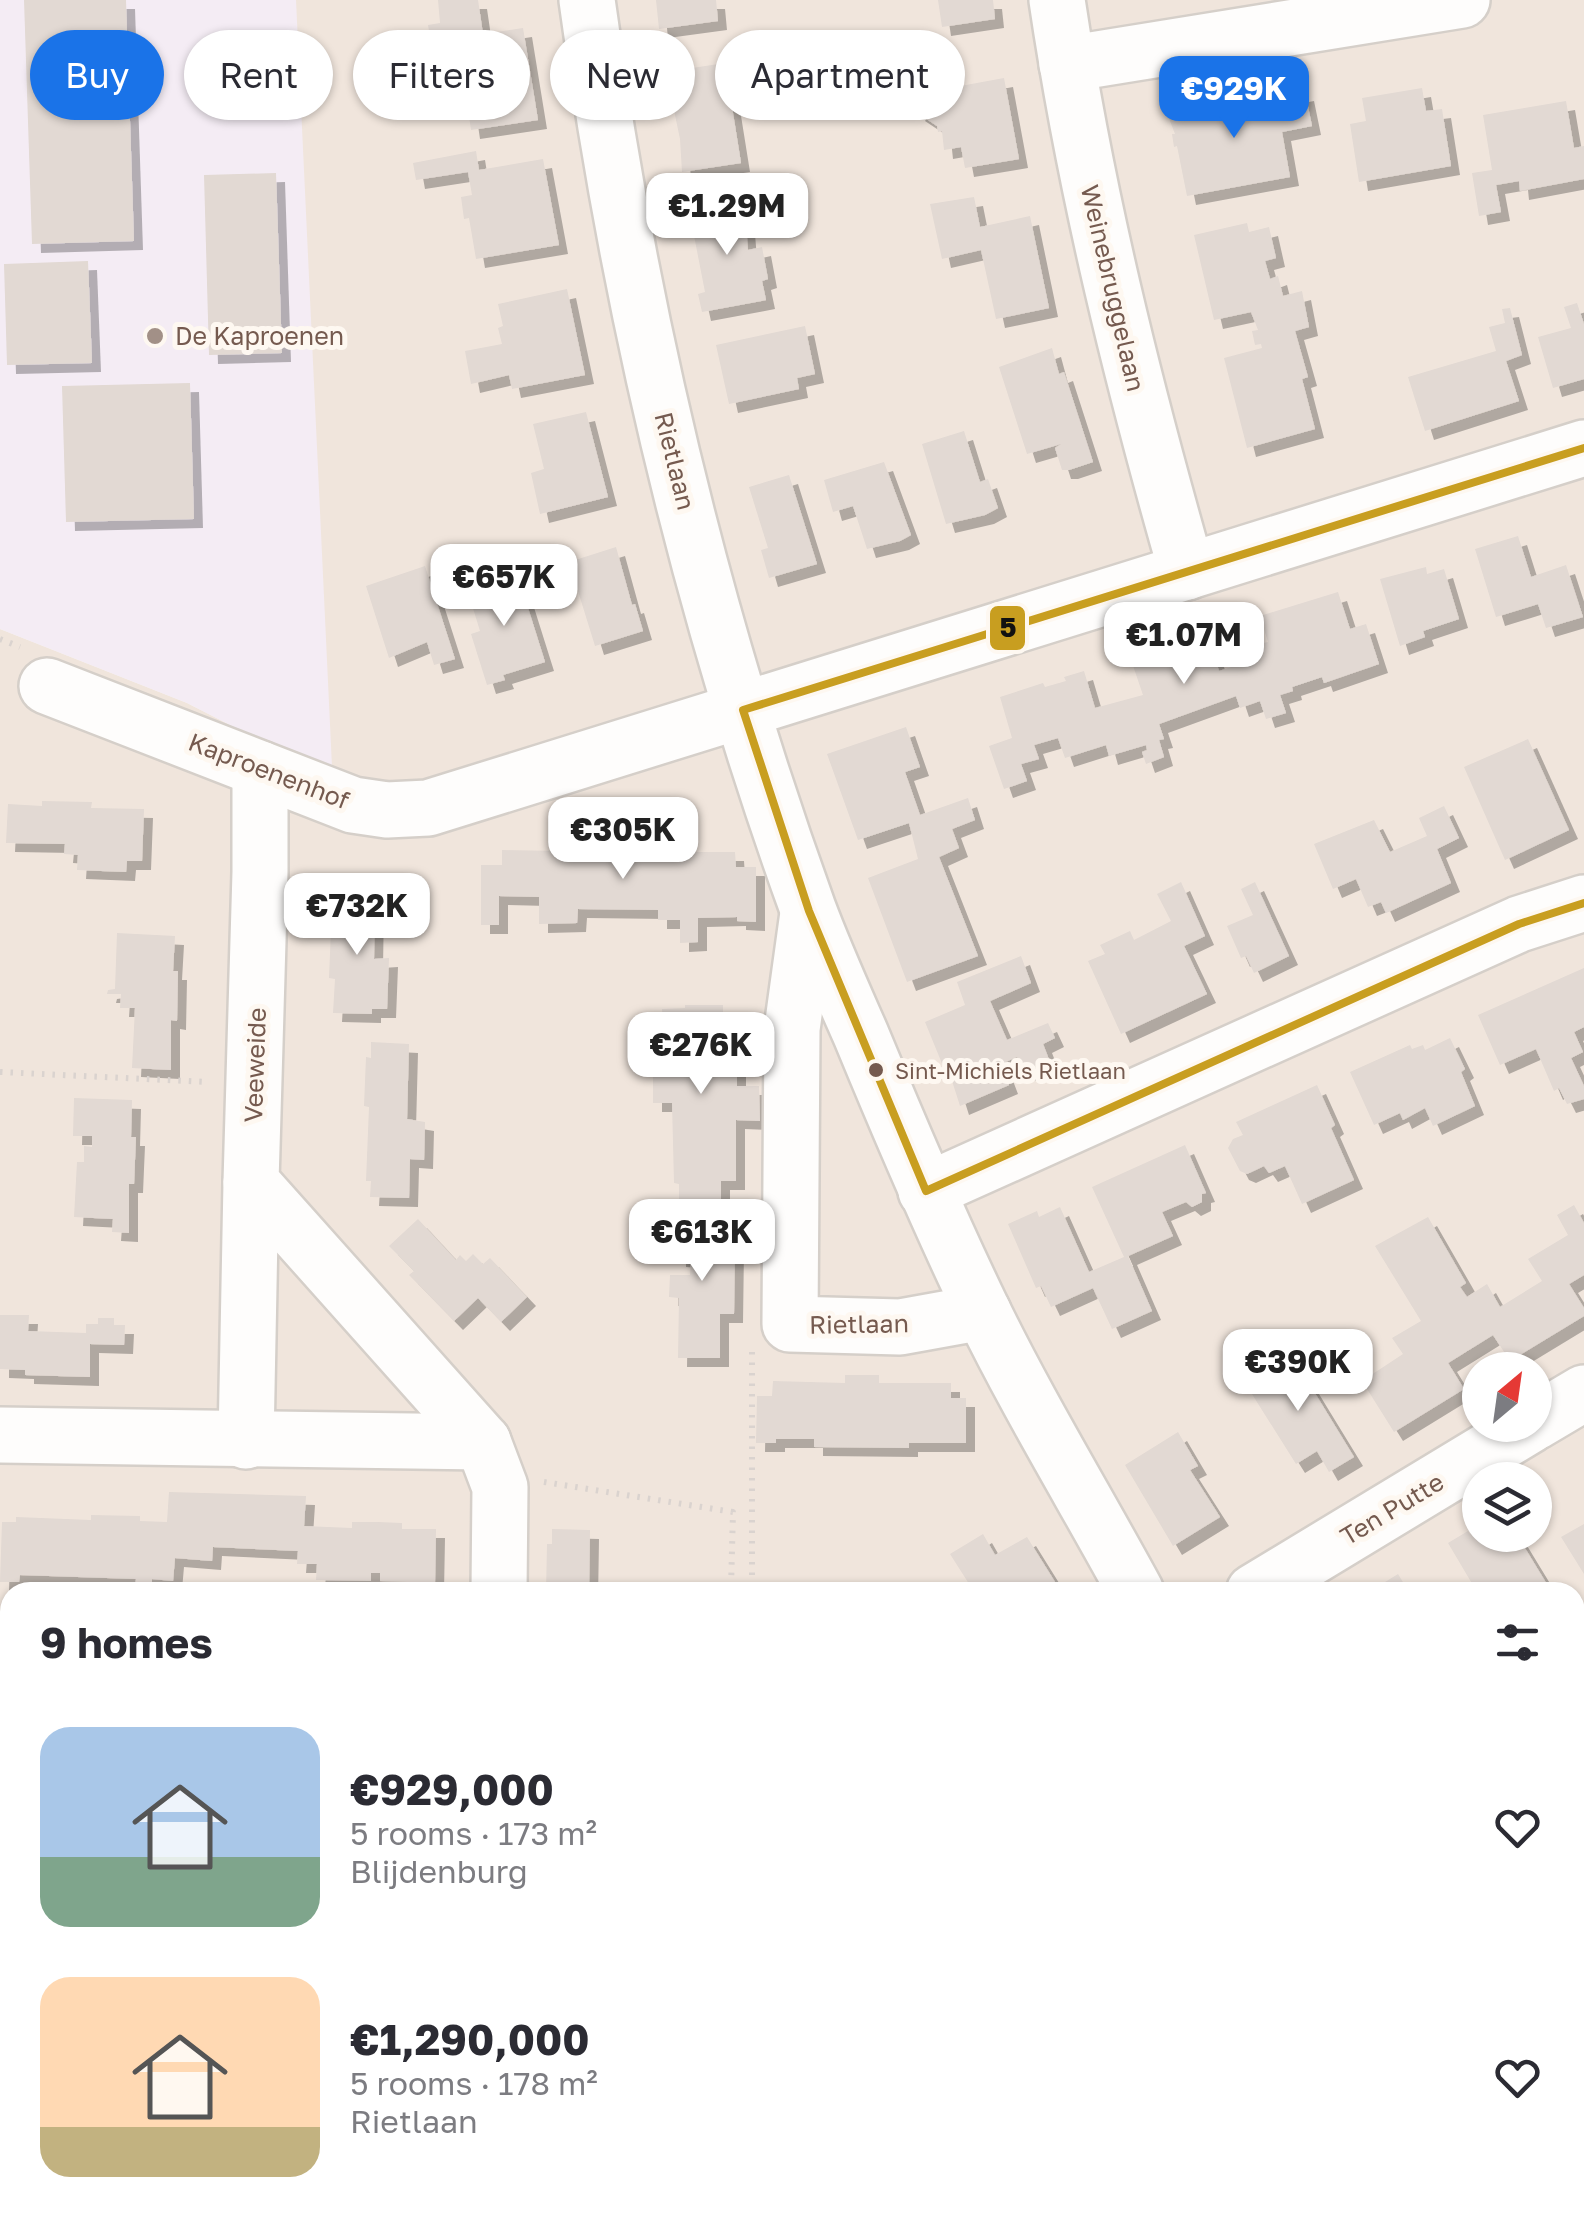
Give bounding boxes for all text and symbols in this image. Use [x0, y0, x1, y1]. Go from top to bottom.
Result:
chip: Buy [30, 30, 164, 120]
chip: Rent [184, 30, 333, 120]
chip: Filters [353, 30, 530, 120]
chip: New [550, 30, 695, 120]
chip: Apartment [715, 30, 965, 120]
pin: €929K [1164, 56, 1304, 141]
text: €929K [1181, 69, 1287, 107]
pin: €1.29M [646, 173, 808, 258]
street label: Weinebruggelaan [1075, 182, 1152, 394]
text: €1.29M [668, 186, 786, 224]
place label: De Kaproenen [175, 320, 344, 351]
marker: De Kaproenen [144, 325, 166, 347]
street label: Rietlaan [648, 409, 703, 513]
pin: €657K [434, 544, 574, 629]
text: €657K [452, 557, 556, 595]
pin: €1.07M [1103, 602, 1265, 687]
line badge: 5 [988, 604, 1027, 652]
text: 5 [999, 610, 1017, 643]
text: €1.07M [1126, 615, 1242, 653]
street label: Kaproenenhof [184, 726, 354, 815]
pin: €305K [553, 797, 693, 882]
text: €305K [570, 810, 676, 848]
pin: €732K [287, 873, 427, 958]
text: €732K [306, 886, 408, 924]
street label: Veeweide [237, 1007, 272, 1123]
pin: €276K [631, 1012, 771, 1097]
text: €276K [649, 1025, 753, 1063]
place label: Sint-Michiels Rietlaan [895, 1057, 1126, 1084]
marker: Sint-Michiels Rietlaan [866, 1060, 886, 1080]
pin: €613K [632, 1199, 772, 1284]
text: €613K [651, 1212, 753, 1250]
street label: Rietlaan [809, 1307, 909, 1340]
pin: €390K [1228, 1329, 1368, 1414]
text: €390K [1245, 1342, 1351, 1380]
north arrow [1462, 1352, 1552, 1442]
map controls [1462, 1352, 1552, 1552]
button: layers [1462, 1462, 1552, 1552]
street label: Ten Putte [1334, 1466, 1449, 1552]
icon: filters [1490, 1615, 1545, 1670]
text: 9 homes [40, 1617, 213, 1667]
text: €929,000 [350, 1764, 554, 1814]
icon: home [120, 1767, 240, 1887]
icon: heart [1490, 1800, 1545, 1855]
text: 5 rooms · 173 m² [350, 1814, 597, 1852]
text: Blijdenburg [350, 1852, 528, 1890]
text: €1,290,000 [350, 2014, 590, 2064]
icon: home [120, 2017, 240, 2137]
icon: heart [1490, 2050, 1545, 2105]
text: 5 rooms · 178 m² [350, 2064, 598, 2102]
text: Rietlaan [350, 2102, 478, 2140]

